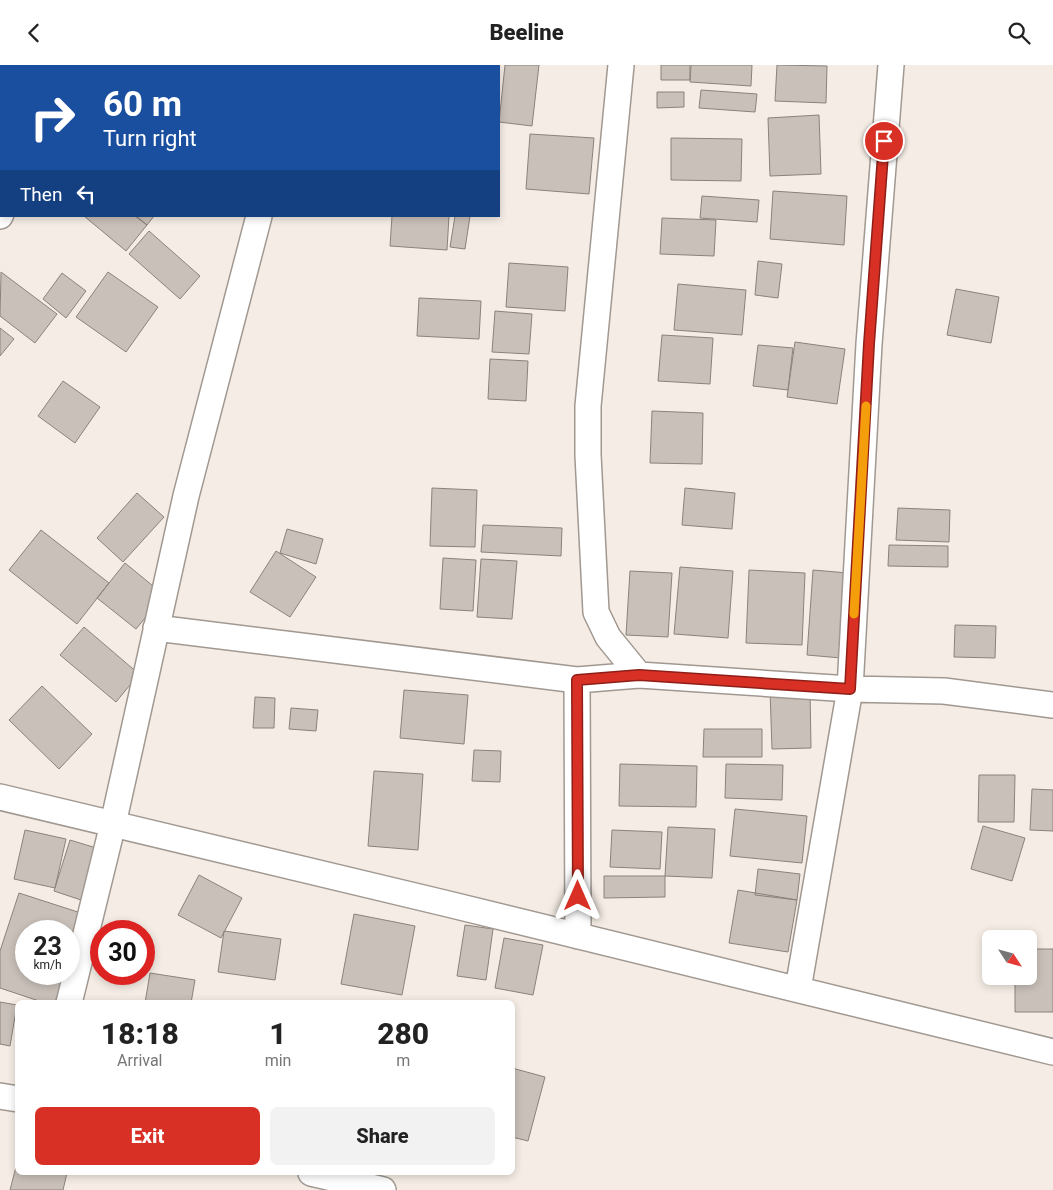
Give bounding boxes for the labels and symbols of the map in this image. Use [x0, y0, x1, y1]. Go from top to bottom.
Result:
pin [863, 120, 905, 162]
position arrow [551, 869, 603, 921]
speed limit sign: 30 [90, 920, 155, 985]
north arrow [982, 930, 1038, 985]

